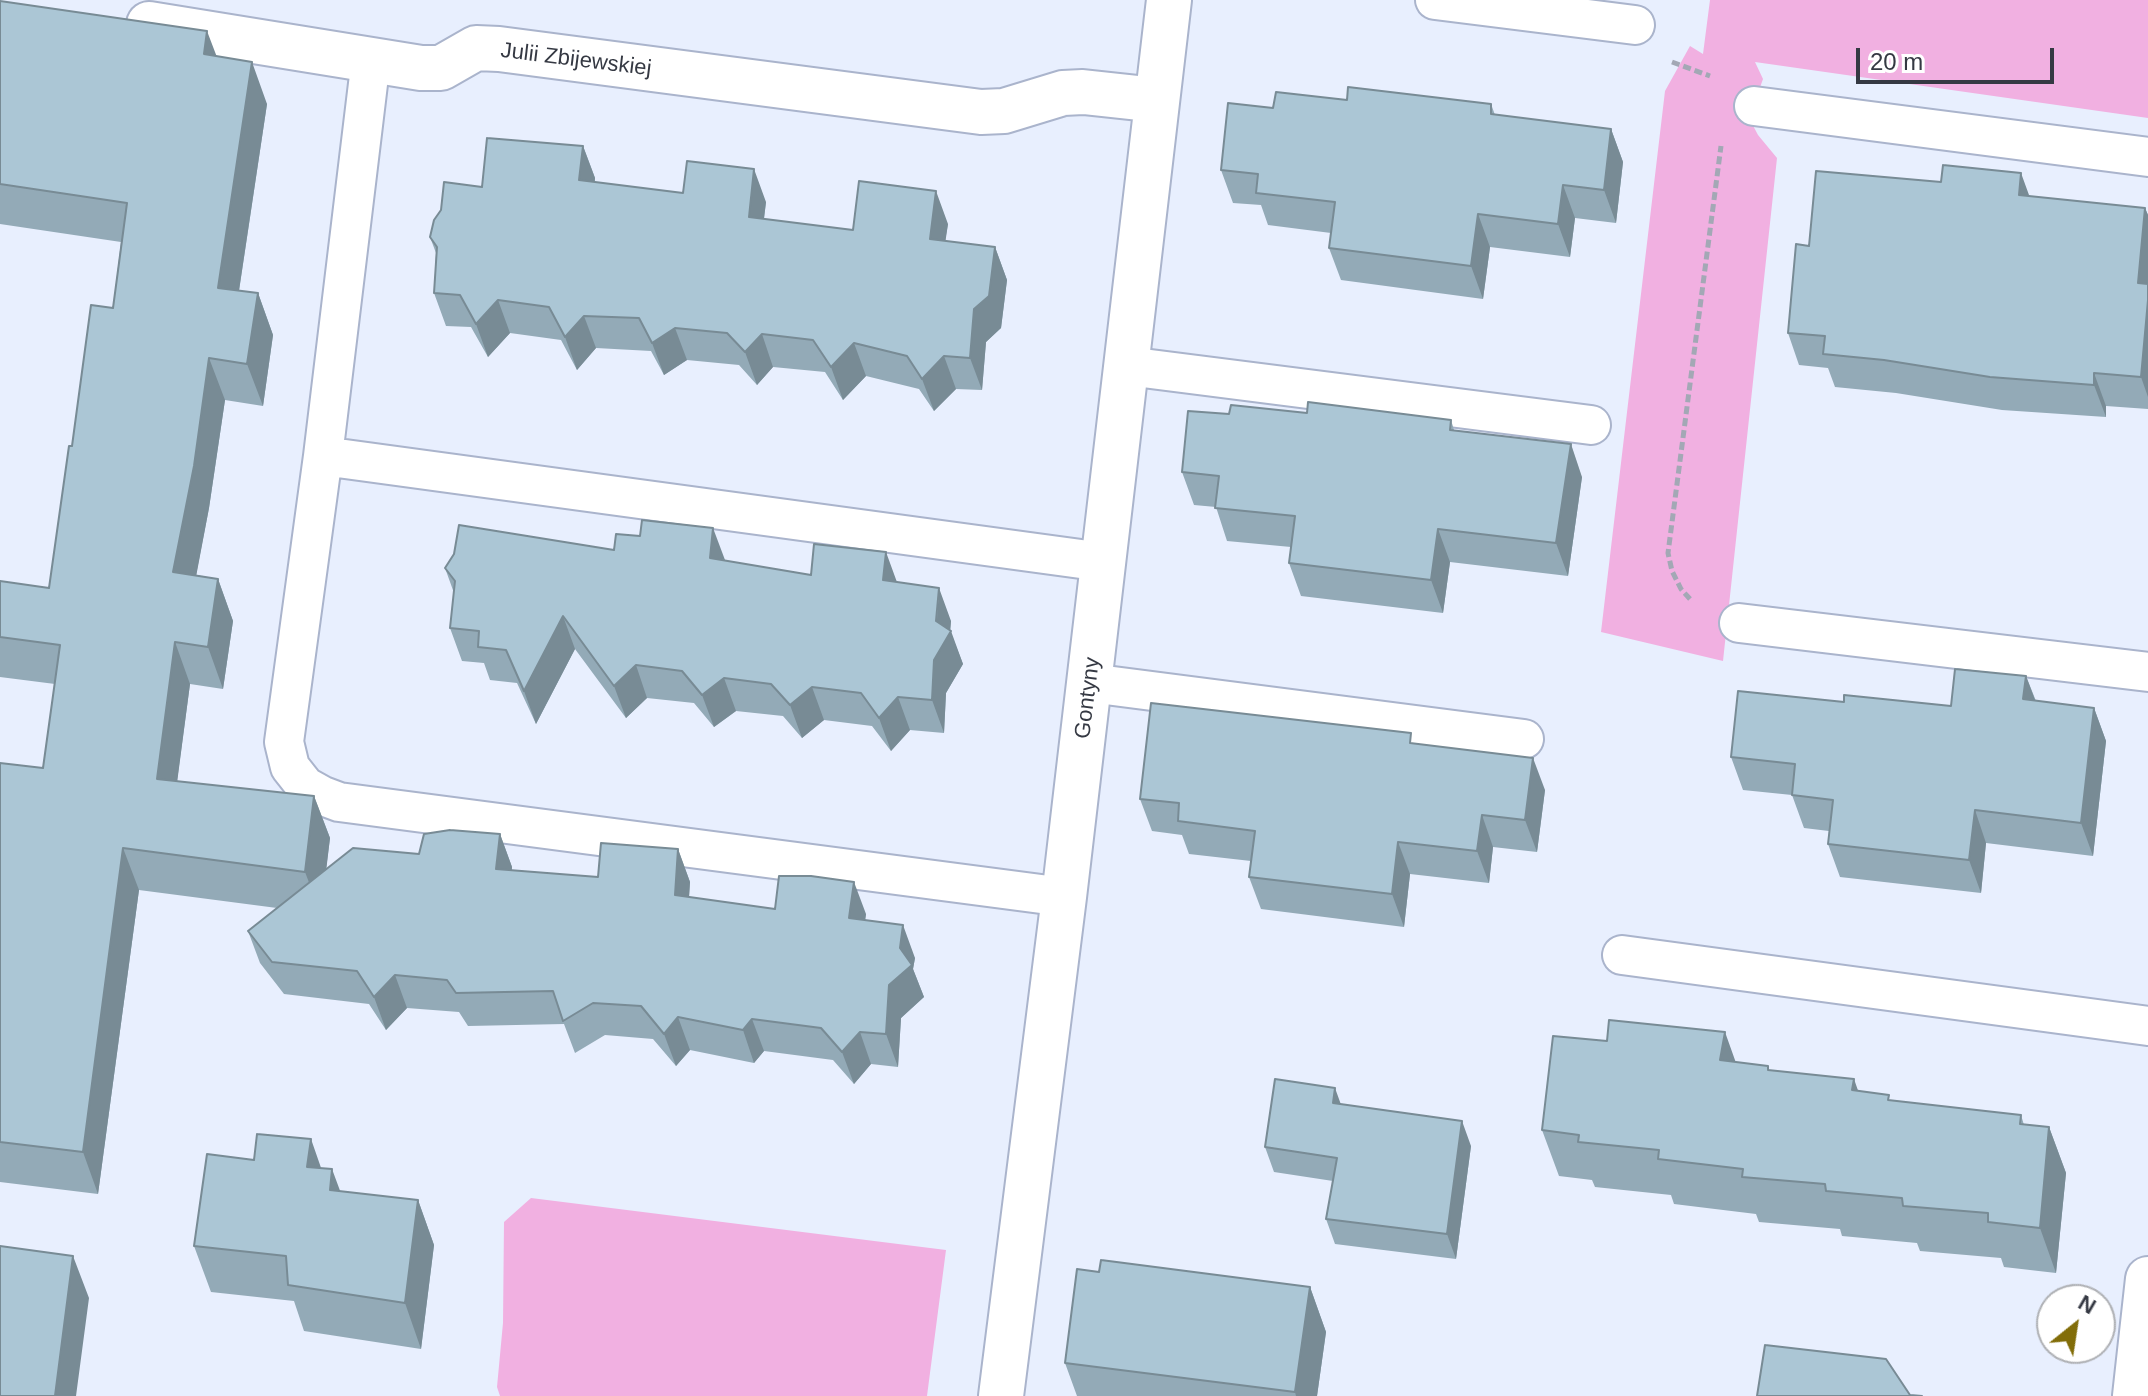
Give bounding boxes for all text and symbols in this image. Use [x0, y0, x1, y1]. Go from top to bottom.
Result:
scale bar [1860, 32, 2058, 82]
street label: Julii Zbijewskiej [499, 38, 653, 82]
text: 20 m [1870, 48, 1923, 75]
street label: Gontyny [1070, 656, 1106, 740]
north arrow [2036, 1284, 2116, 1364]
text: N [2074, 1290, 2100, 1319]

